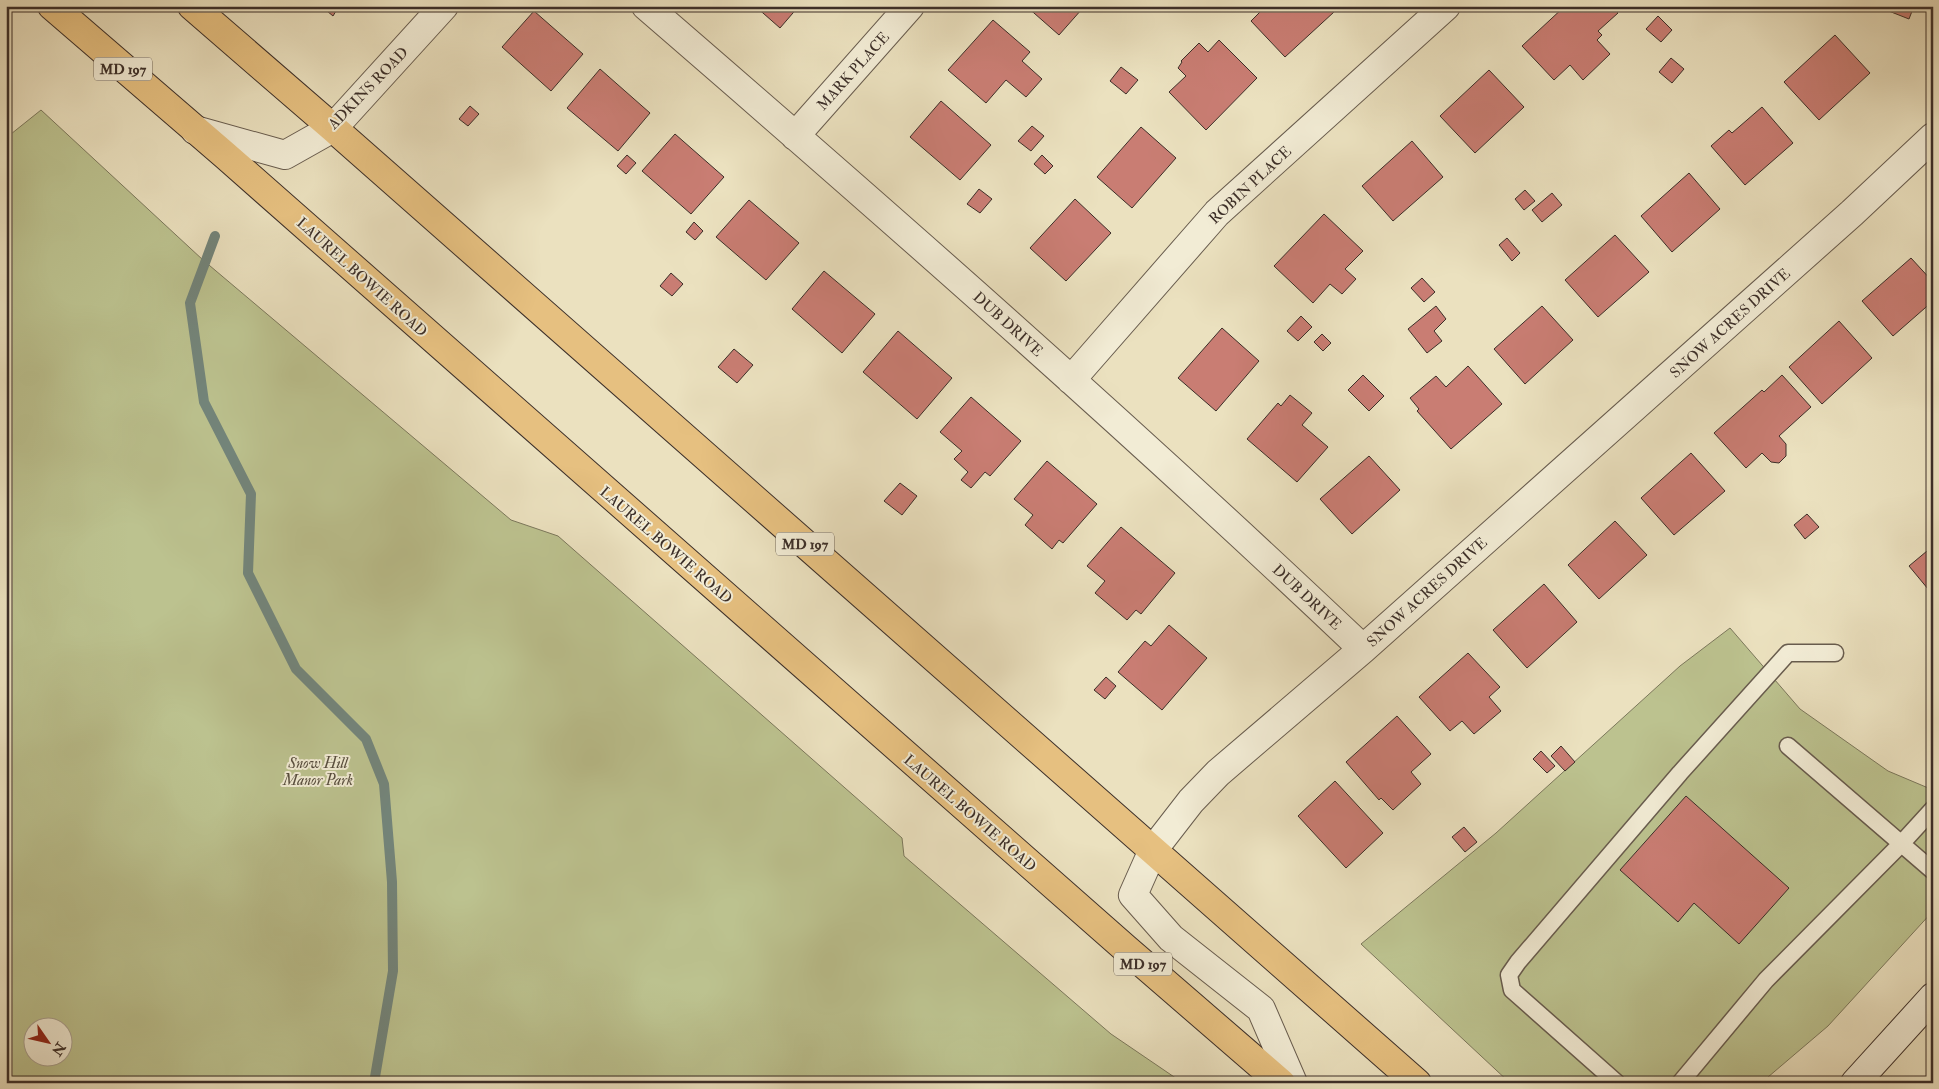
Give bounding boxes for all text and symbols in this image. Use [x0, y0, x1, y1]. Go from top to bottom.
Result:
street label: MARK PLACE [813, 28, 894, 115]
street label: ADKINS ROAD [324, 43, 412, 134]
road number: MD 197 [94, 58, 152, 80]
street label: ROBIN PLACE [1205, 142, 1296, 228]
street label: LAUREL BOWIE ROAD [292, 214, 431, 341]
street label: SNOW ACRES DRIVE [1666, 264, 1795, 382]
street label: DUB DRIVE [969, 288, 1047, 361]
street label: LAUREL BOWIE ROAD [595, 483, 736, 608]
road number: MD 197 [776, 532, 834, 556]
street label: SNOW ACRES DRIVE [1363, 533, 1492, 651]
street label: DUB DRIVE [1268, 560, 1345, 634]
street label: LAUREL BOWIE ROAD [899, 751, 1040, 876]
park label: Snow Hill Manor Park [282, 754, 353, 790]
road number: MD 197 [1114, 952, 1172, 976]
north arrow [22, 1016, 72, 1066]
text: N [48, 1038, 69, 1059]

